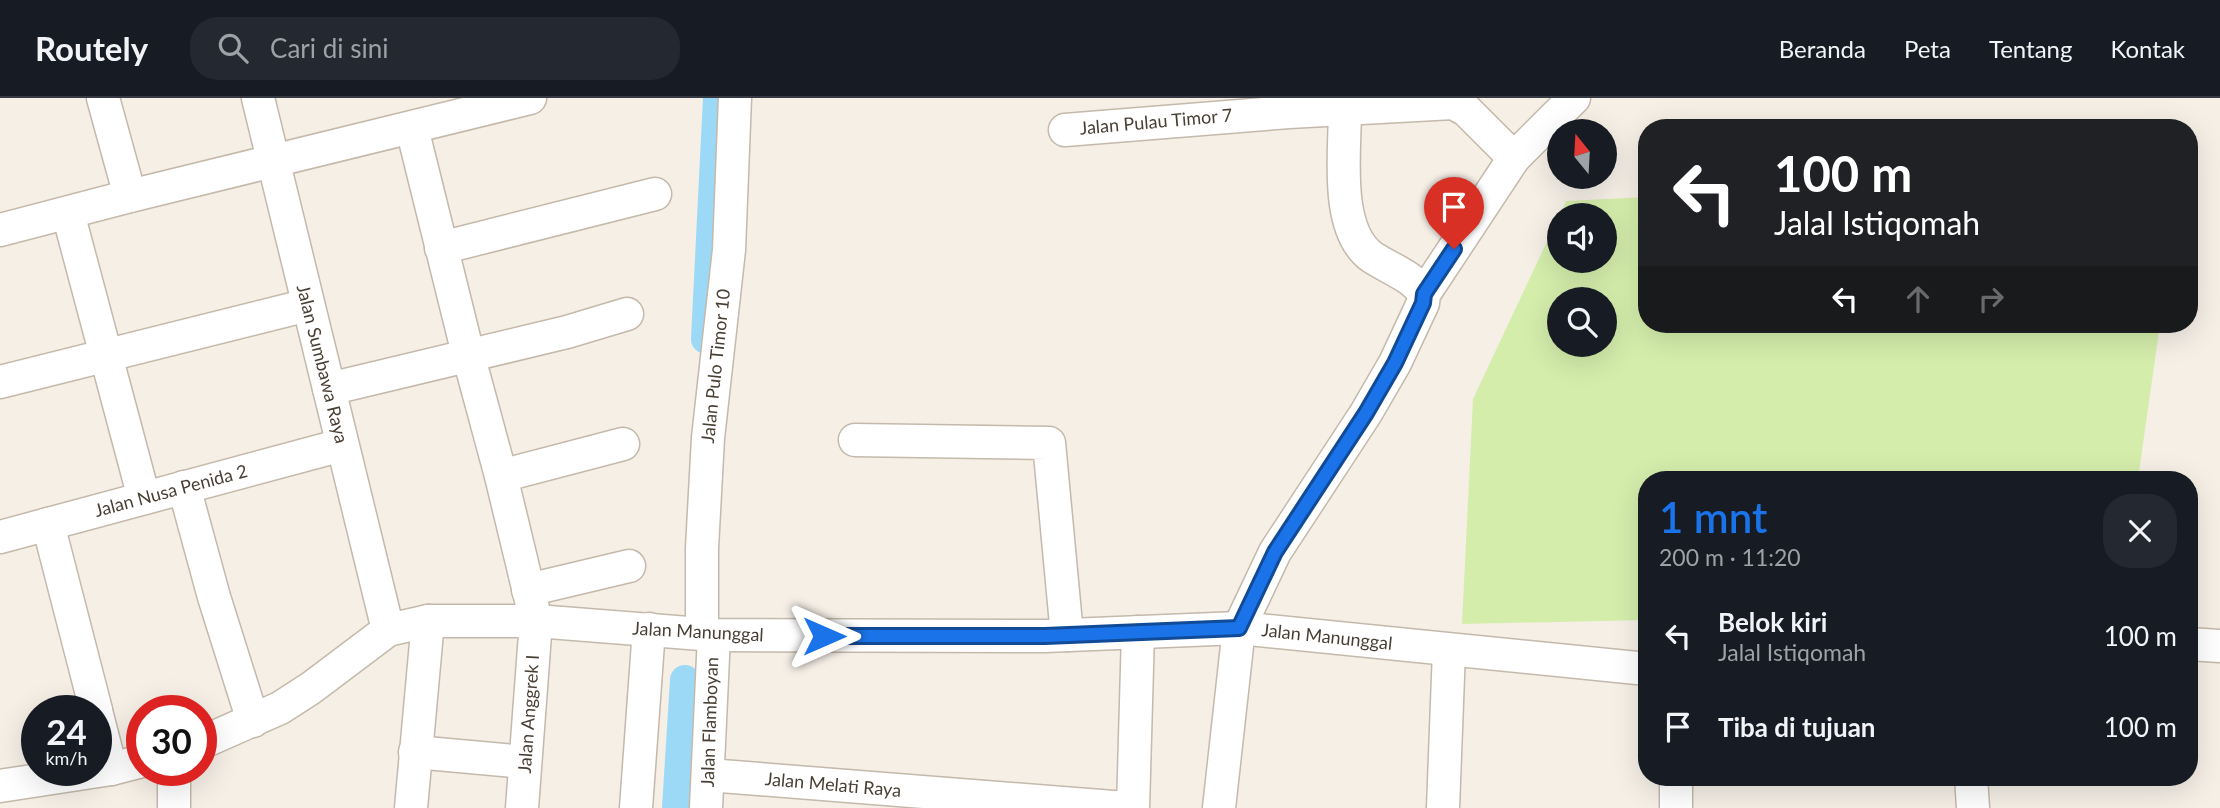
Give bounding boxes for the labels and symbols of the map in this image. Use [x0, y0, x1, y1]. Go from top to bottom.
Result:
street label: Jalan Pulau Timor 7 [1079, 103, 1233, 139]
north arrow [1547, 119, 1617, 189]
pin [1424, 177, 1484, 249]
street label: Jalan Sumbawa Raya [293, 282, 353, 445]
street label: Jalan Pulo Timor 10 [696, 288, 734, 444]
street label: Jalan Nusa Penida 2 [92, 459, 250, 521]
position arrow [787, 599, 861, 673]
street label: Jalan Manunggal [632, 617, 764, 645]
street label: Jalan Manunggal [1261, 618, 1394, 654]
street label: Jalan Anggrek I [513, 654, 543, 774]
street label: Jalan Flamboyan [696, 657, 722, 787]
speed limit sign: 30 [126, 695, 217, 786]
street label: Jalan Melati Raya [764, 767, 902, 801]

